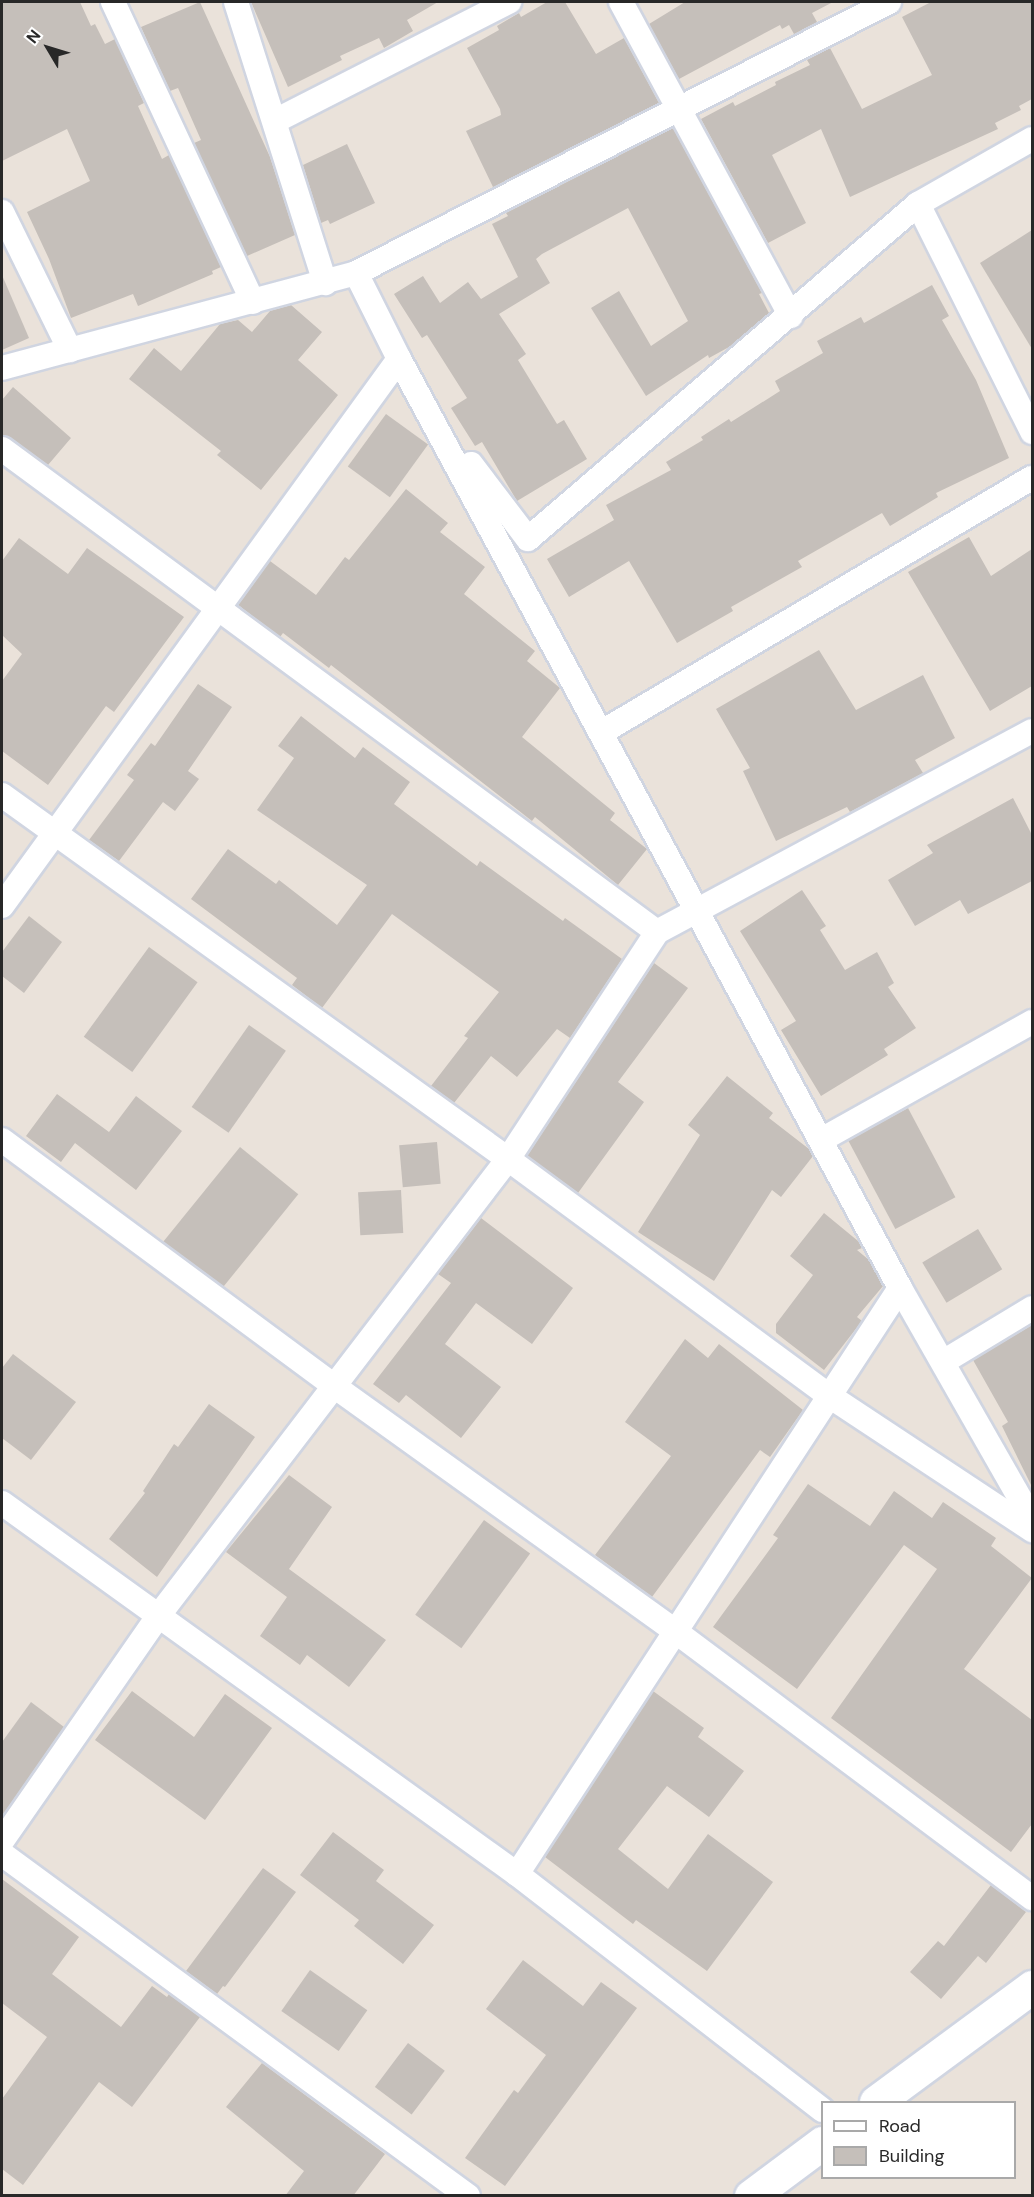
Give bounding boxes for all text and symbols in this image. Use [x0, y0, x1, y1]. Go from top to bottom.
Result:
north arrow [18, 18, 78, 78]
text: N [22, 26, 45, 48]
legend [821, 2101, 1016, 2179]
text: Road [879, 2114, 921, 2138]
text: Building [879, 2144, 944, 2168]

